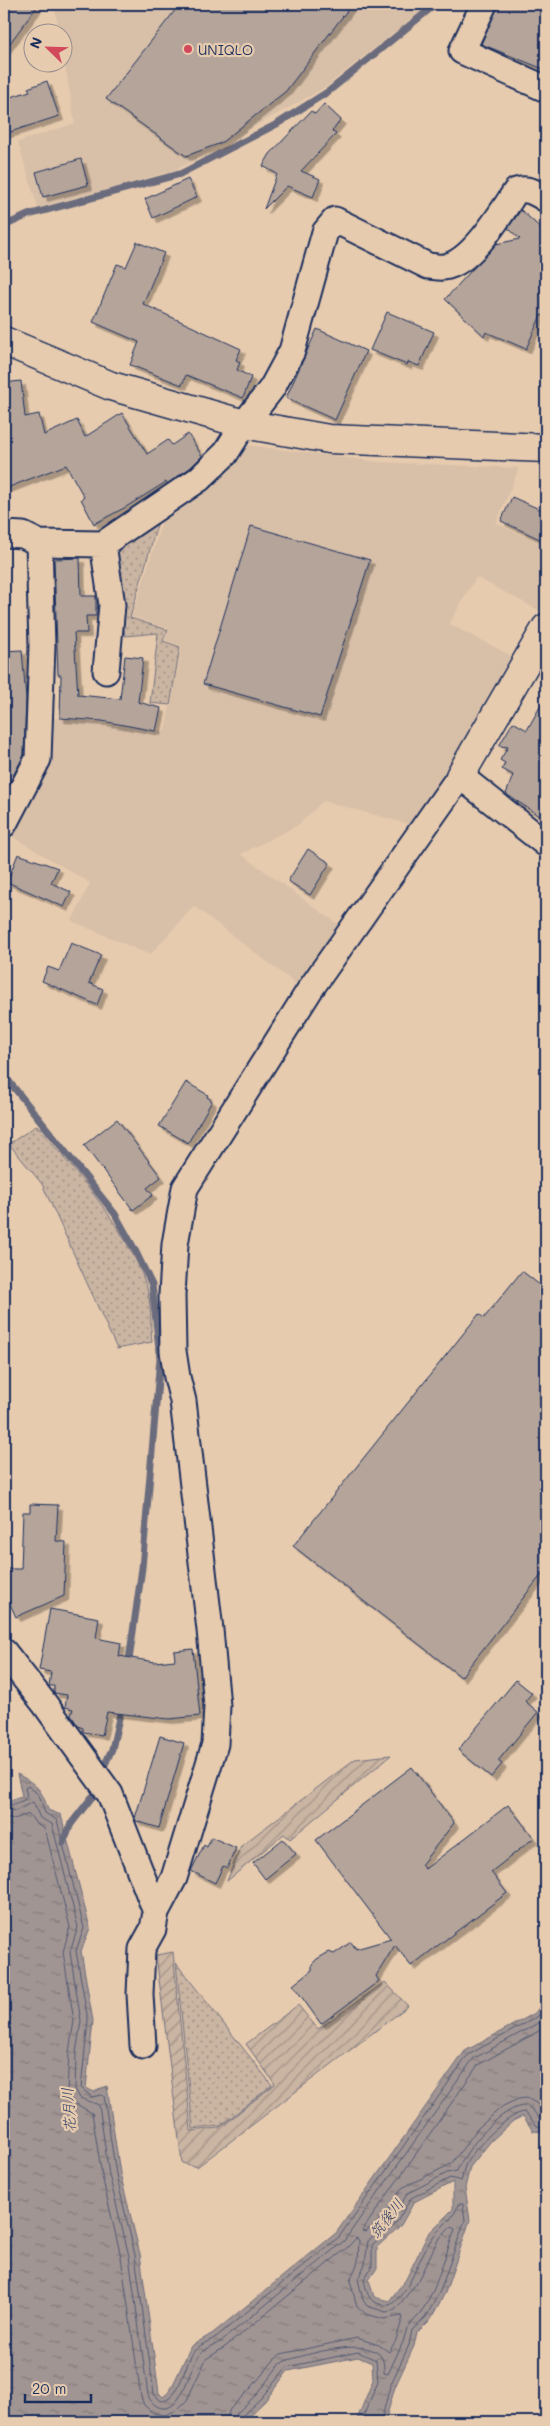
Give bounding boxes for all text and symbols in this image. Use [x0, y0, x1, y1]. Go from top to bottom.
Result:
north arrow [22, 22, 72, 72]
text: N [25, 34, 46, 51]
place label: UNIQLO [198, 40, 253, 59]
marker: UNIQLO [182, 43, 194, 55]
water label: 花月川 [56, 2087, 80, 2133]
water label: 筑後川 [364, 2194, 408, 2242]
scale bar [25, 2371, 91, 2403]
text: 20 m [32, 2378, 66, 2398]

